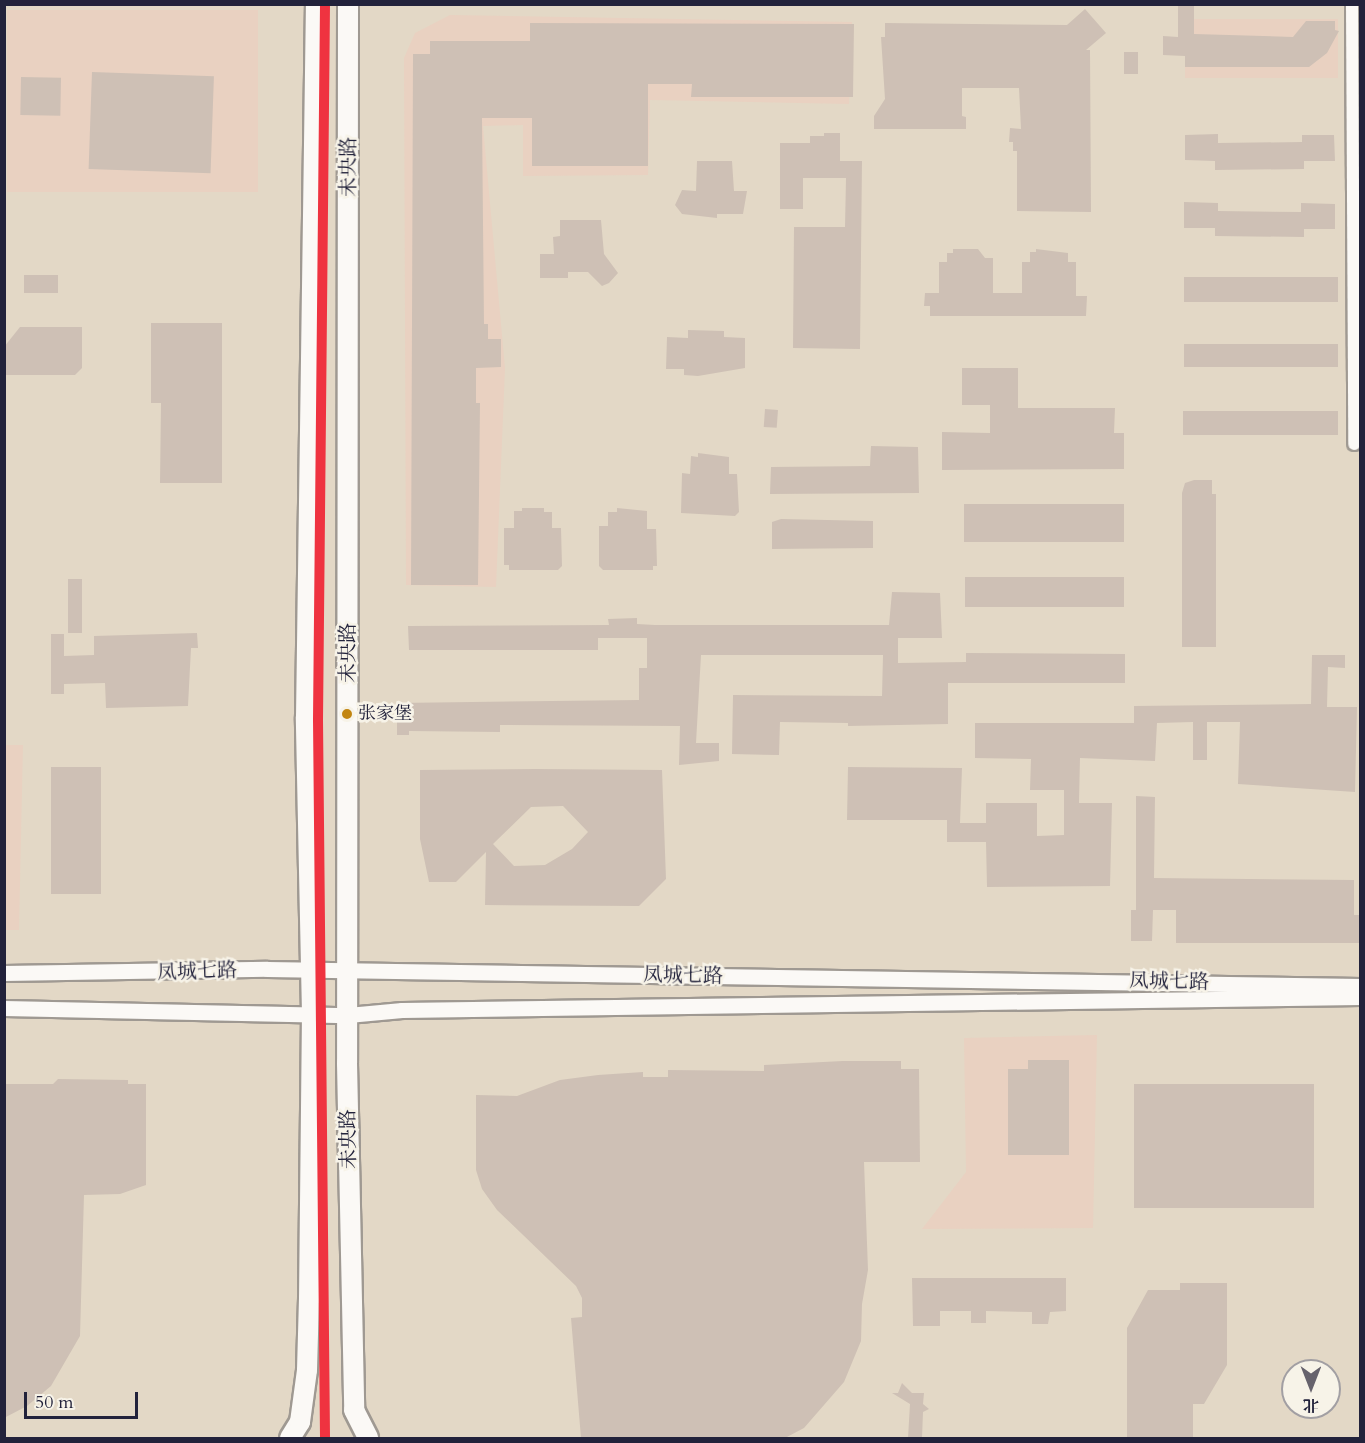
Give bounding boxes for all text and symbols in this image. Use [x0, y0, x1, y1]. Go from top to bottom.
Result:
street label: 未央路 [336, 137, 360, 197]
street label: 未央路 [335, 623, 359, 683]
place label: 张家堡 [358, 703, 412, 725]
marker: 张家堡 [341, 708, 353, 720]
street label: 凤城七路 [157, 958, 237, 984]
street label: 凤城七路 [643, 962, 723, 988]
street label: 凤城七路 [1129, 968, 1209, 994]
street label: 未央路 [335, 1109, 361, 1169]
north arrow [1281, 1359, 1341, 1419]
scale bar [27, 1380, 141, 1418]
text: 50 m [35, 1390, 74, 1415]
text: 北 [1303, 1394, 1319, 1416]

